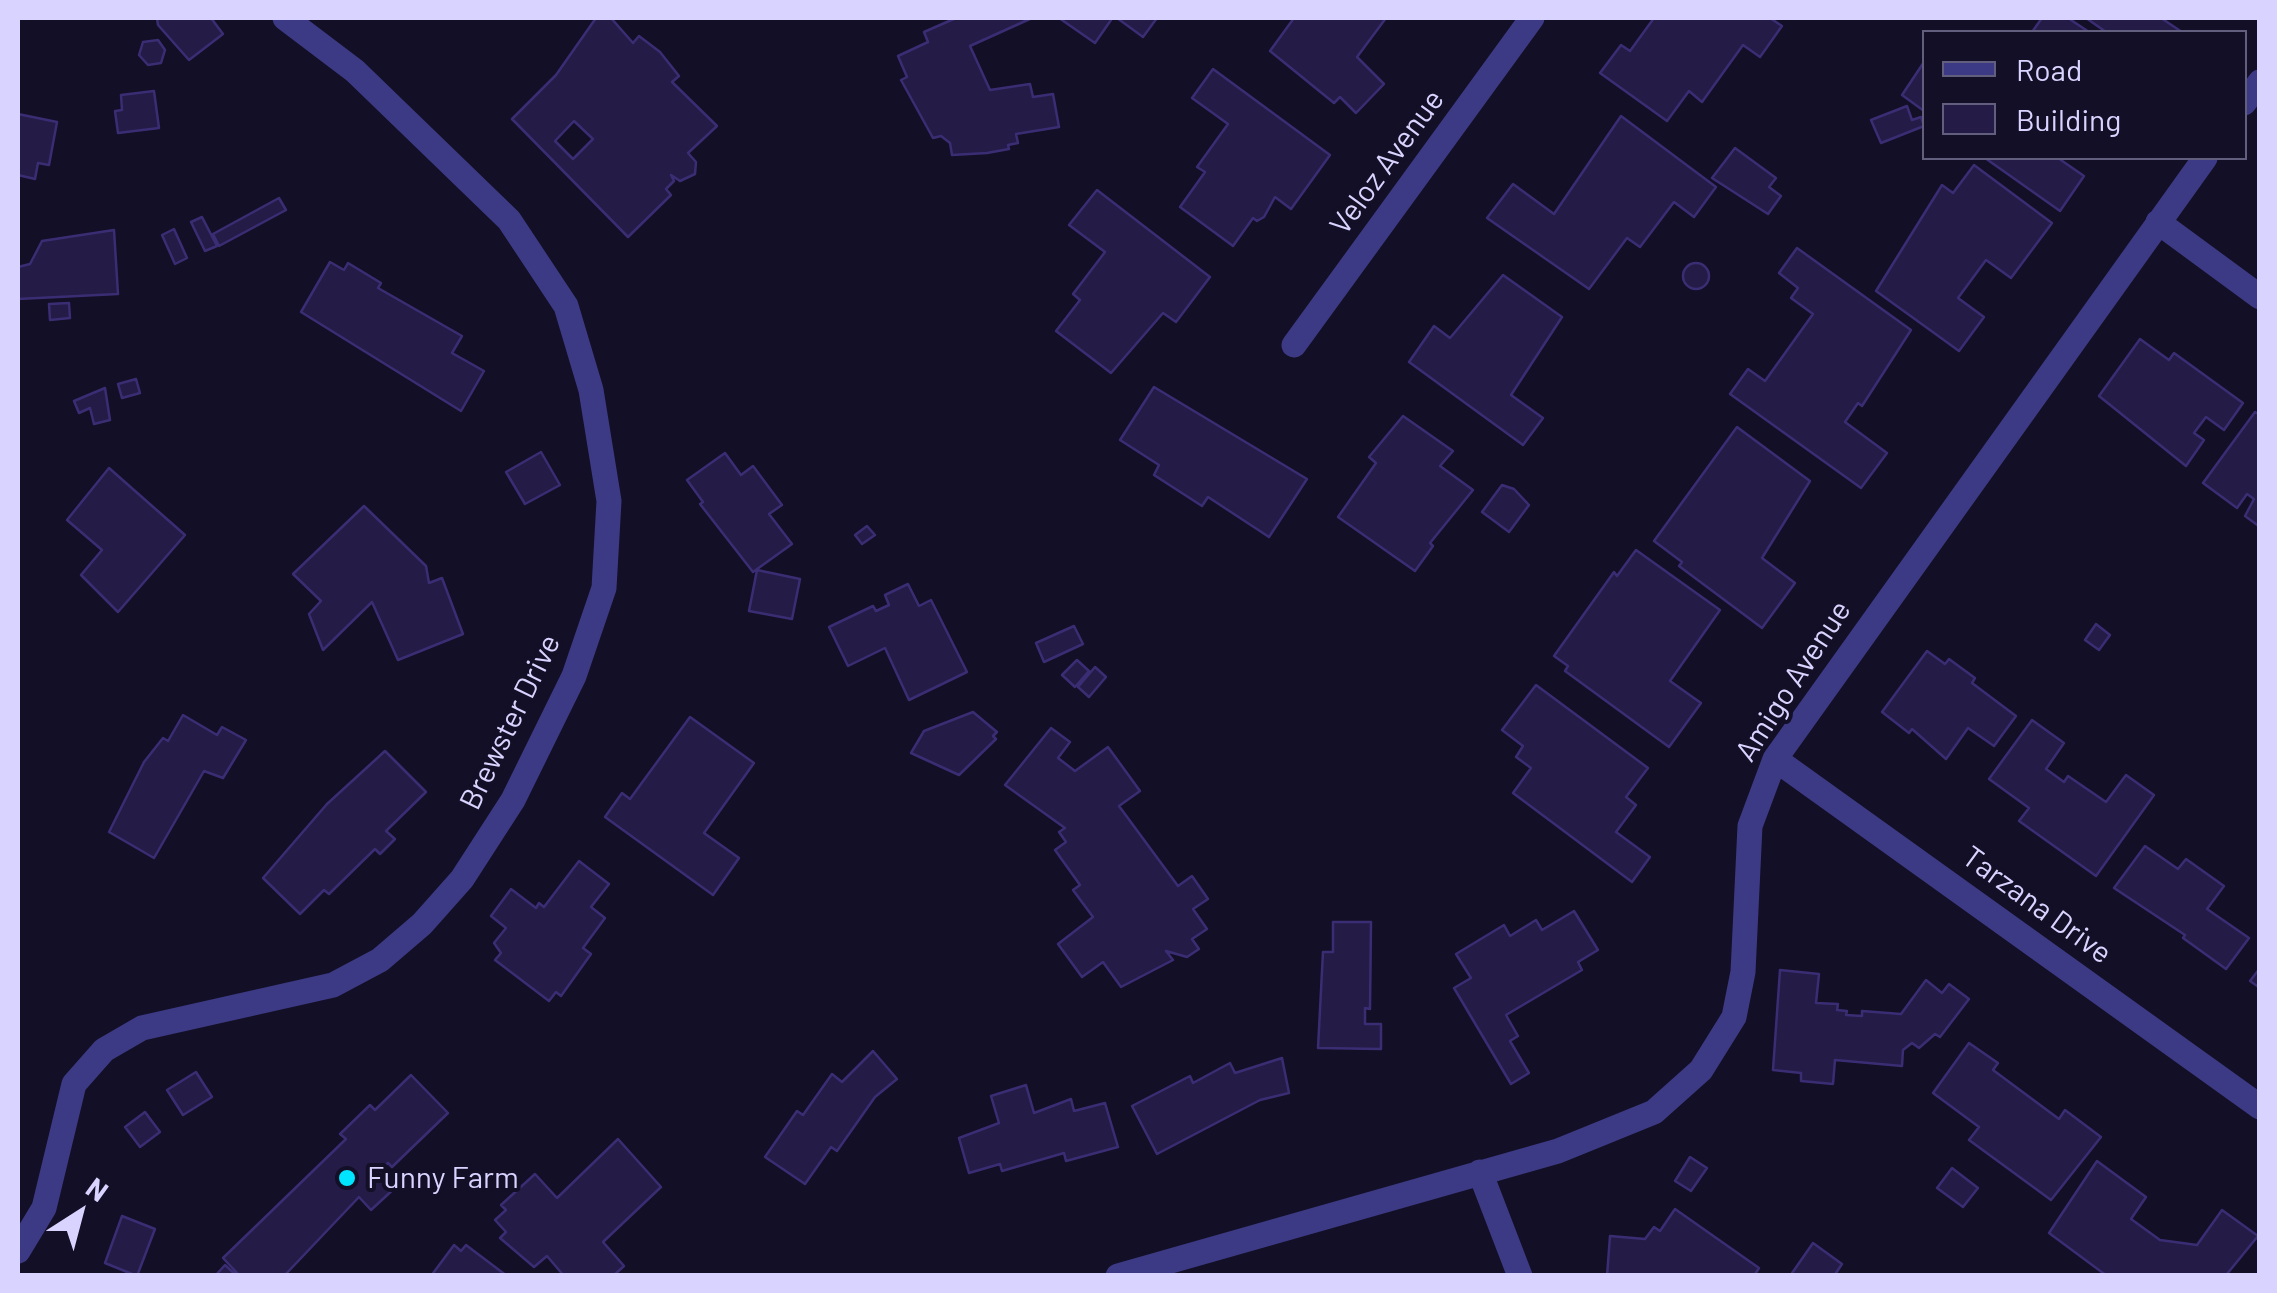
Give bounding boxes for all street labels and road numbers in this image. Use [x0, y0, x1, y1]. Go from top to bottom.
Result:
street label: Veloz Avenue [1322, 83, 1452, 241]
street label: Amigo Avenue [1728, 594, 1858, 768]
street label: Brewster Drive [452, 628, 568, 816]
street label: Tarzana Drive [1955, 839, 2119, 971]

